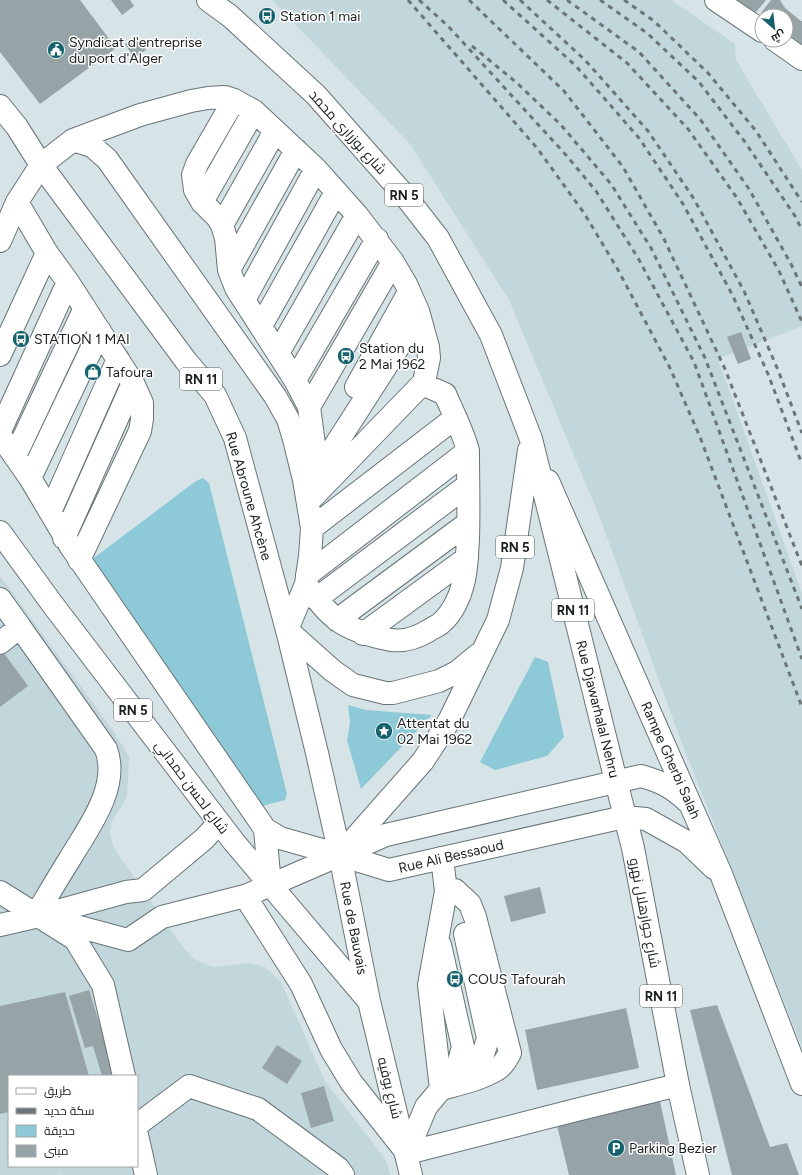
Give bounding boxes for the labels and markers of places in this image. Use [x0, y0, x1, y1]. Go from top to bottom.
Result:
bus stop icon: Station 1 mai [257, 6, 277, 26]
place label: Station 1 mai [280, 8, 360, 25]
place label: Syndicat d'entreprise du port d'Alger [69, 34, 203, 67]
public building icon: Syndicat d'entreprise du port d'Alger [46, 40, 66, 60]
bus stop icon: STATION 1 MAI [11, 329, 31, 349]
place label: STATION 1 MAI [34, 331, 130, 348]
place label: Station du 2 Mai 1962 [359, 340, 425, 373]
bus stop icon: Station du 2 Mai 1962 [336, 346, 356, 366]
shop icon: Tafoura [83, 362, 103, 382]
place label: Tafoura [106, 364, 153, 381]
place label: Attentat du 02 Mai 1962 [397, 715, 472, 748]
place icon: Attentat du 02 Mai 1962 [374, 721, 394, 741]
bus stop icon: COUS Tafourah [445, 969, 465, 989]
place label: COUS Tafourah [468, 971, 566, 988]
parking icon: Parking Bezier [606, 1138, 626, 1158]
place label: Parking Bezier [629, 1140, 717, 1157]

